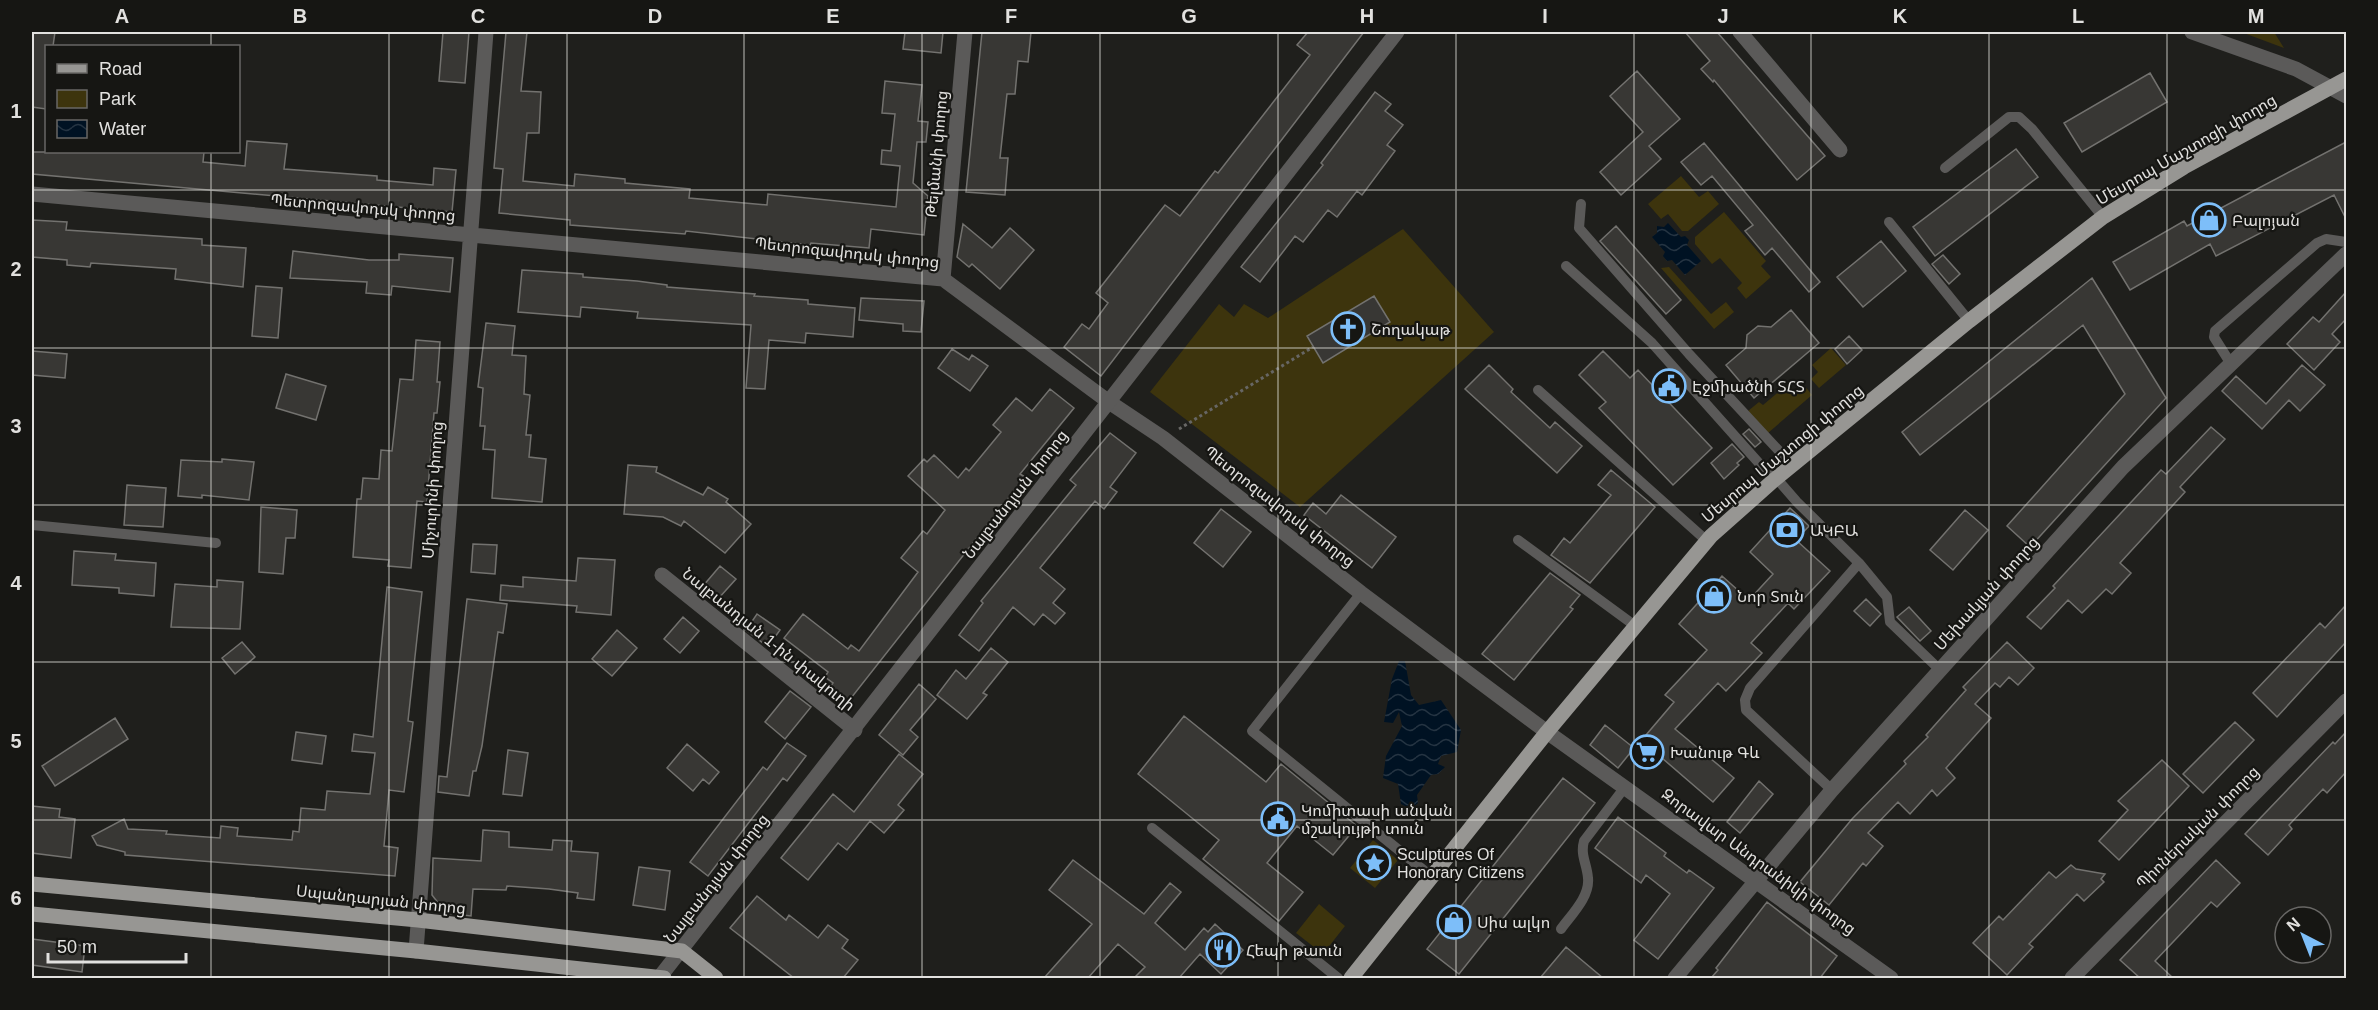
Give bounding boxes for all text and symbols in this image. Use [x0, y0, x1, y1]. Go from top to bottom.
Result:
text: A [115, 5, 129, 27]
text: B [293, 5, 307, 27]
text: C [471, 5, 485, 27]
text: D [648, 5, 662, 27]
text: E [826, 5, 840, 27]
text: F [1005, 5, 1017, 27]
text: G [1181, 5, 1197, 27]
text: H [1360, 5, 1374, 27]
text: I [1542, 5, 1548, 27]
text: J [1717, 5, 1729, 27]
text: K [1893, 5, 1908, 27]
text: L [2072, 5, 2084, 27]
text: M [2248, 5, 2264, 27]
legend [45, 45, 240, 153]
text: Road [99, 59, 142, 79]
text: Park [99, 89, 137, 109]
street label: Թելմանի փողոց [922, 90, 952, 218]
street label: Մեսրոպ Մաշտոցի փողոց [2093, 91, 2280, 209]
text: 1 [10, 100, 22, 122]
text: Water [99, 119, 146, 139]
street label: Պետրոզավոդսկ փողոց [270, 191, 456, 225]
shop icon: Բալոյան [2191, 202, 2227, 238]
place label: Բալոյան [2232, 212, 2300, 230]
street label: Պետրոզավոդսկ փողոց [754, 234, 940, 272]
text: 2 [10, 258, 22, 280]
church icon: Շողակաթ [1330, 311, 1366, 347]
place label: Շողակաթ [1371, 321, 1451, 339]
public building icon: Էջմիածնի ՏՀՏ [1651, 368, 1687, 404]
place label: Էջմիածնի ՏՀՏ [1692, 378, 1805, 396]
street label: Մեսրոպ Մաշտոցի փողոց [1698, 381, 1867, 526]
text: 3 [10, 415, 22, 437]
street label: Միչուրինի փողոց [419, 421, 447, 559]
street label: Նալբանդյան փողոց [960, 427, 1072, 563]
street label: Պետրոզավոդսկ փողոց [1201, 442, 1358, 571]
bank icon: ԱԿԲԱ [1769, 512, 1805, 548]
place label: ԱԿԲԱ [1810, 522, 1858, 539]
street label: Մեխակյան փողոց [1931, 533, 2043, 654]
street label: Նալբանդյան 1-ին փակուղի [679, 565, 858, 715]
text: 4 [10, 572, 22, 594]
shop icon: Նոր Տուն [1696, 578, 1732, 614]
place label: Նոր Տուն [1737, 588, 1804, 606]
text: 5 [10, 730, 22, 752]
supermarket icon: Խանութ Գև [1629, 734, 1665, 770]
place label: Խանութ Գև [1670, 744, 1759, 762]
street label: Պիոներական փողոց [2133, 763, 2263, 893]
street label: Զորավար Անդրանիկի փողոց [1658, 785, 1859, 938]
public building icon: Կոմիտասի անվան մշակույթի տուն [1260, 801, 1296, 837]
place label: Կոմիտասի անվան մշակույթի տուն [1301, 802, 1453, 838]
street label: Նալբանդյան փողոց [661, 811, 773, 947]
place icon: Sculptures Of Honorary Citizens [1356, 845, 1392, 881]
place label: Sculptures Of Honorary Citizens [1397, 846, 1524, 881]
street label: Սպանդարյան փողոց [295, 882, 467, 918]
text: 6 [10, 887, 22, 909]
shop icon: Սիս ալկո [1436, 904, 1472, 940]
north arrow [2273, 905, 2333, 965]
place label: Սիս ալկո [1477, 914, 1550, 932]
text: N [2283, 914, 2303, 934]
scale bar [48, 926, 186, 964]
restaurant icon: Հեպի թաուն [1205, 932, 1241, 968]
text: 50 m [57, 937, 97, 957]
place label: Հեպի թաուն [1246, 942, 1342, 960]

